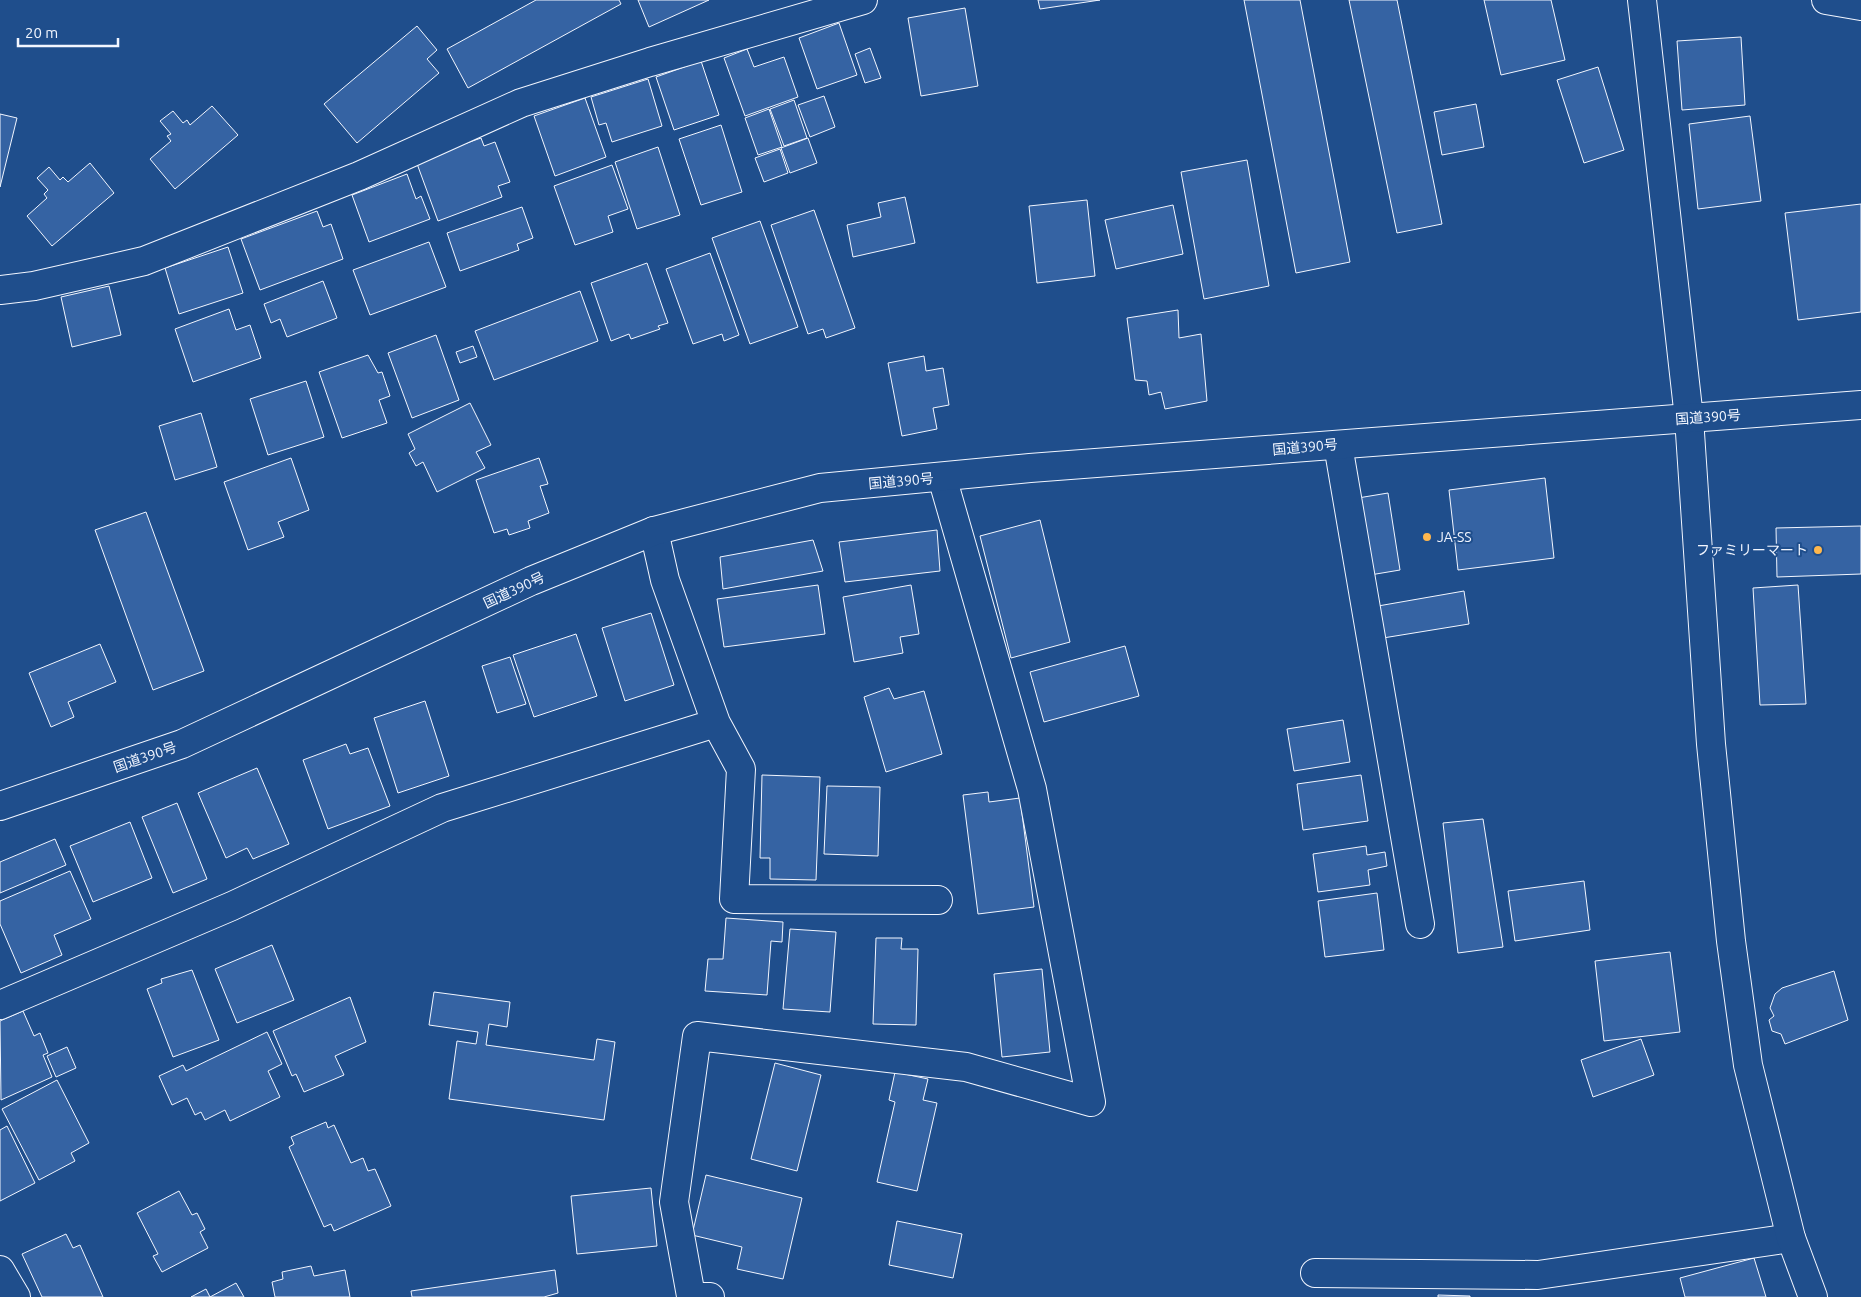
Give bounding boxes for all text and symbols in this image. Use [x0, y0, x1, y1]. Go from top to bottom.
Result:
scale bar [18, 15, 118, 47]
text: 20 m [25, 24, 58, 41]
street label: 国道390号 [1675, 407, 1741, 427]
street label: 国道390号 [1272, 436, 1338, 458]
street label: 国道390号 [868, 470, 934, 492]
place label: JA-SS [1437, 529, 1472, 545]
marker: JA-SS [1421, 531, 1433, 543]
place label: ファミリーマート [1696, 542, 1808, 558]
marker: ファミリーマート [1812, 544, 1824, 556]
street label: 国道390号 [481, 569, 547, 611]
street label: 国道390号 [111, 739, 179, 775]

